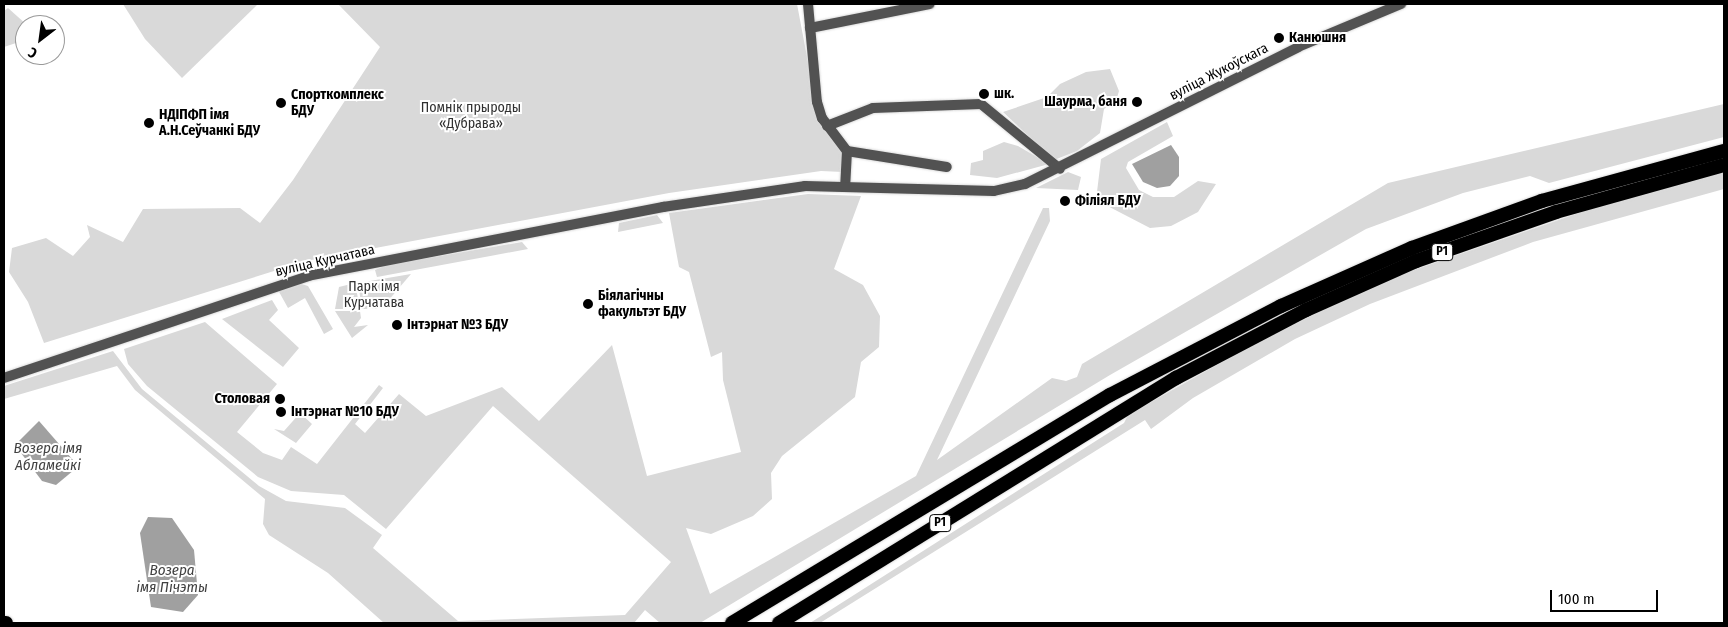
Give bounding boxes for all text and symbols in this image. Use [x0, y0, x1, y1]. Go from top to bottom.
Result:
north arrow [15, 15, 65, 65]
place label: Канюшня [1289, 30, 1346, 46]
marker: Канюшня [1273, 32, 1285, 44]
street label: вуліца Жукоўскага [1167, 40, 1271, 104]
text: С [25, 43, 40, 62]
place label: шк. [994, 86, 1014, 102]
place label: Спорткомплекс БДУ [291, 87, 384, 120]
marker: шк. [978, 88, 990, 100]
place label: Шаурма, баня [1044, 94, 1127, 110]
marker: Шаурма, баня [1131, 96, 1143, 108]
marker: Спорткомплекс БДУ [275, 97, 287, 109]
park label: Помнік прыроды «Дубрава» [421, 100, 521, 132]
place label: НДІПФП імя А.Н.Сеўчанкі БДУ [159, 107, 260, 140]
marker: НДІПФП імя А.Н.Сеўчанкі БДУ [143, 117, 155, 129]
place label: Філіял БДУ [1075, 193, 1141, 209]
marker: Філіял БДУ [1059, 195, 1071, 207]
street label: вуліца Курчатава [274, 241, 376, 281]
road number: Р1 [1431, 242, 1453, 262]
park label: Парк імя Курчатава [344, 279, 404, 312]
place label: Біялагічны факультэт БДУ [598, 288, 686, 321]
marker: Біялагічны факультэт БДУ [582, 298, 594, 310]
place label: Інтэрнат №3 БДУ [407, 317, 508, 333]
marker: Інтэрнат №3 БДУ [391, 319, 403, 331]
place label: Столовая [215, 391, 270, 407]
marker: Столовая [274, 393, 286, 405]
place label: Інтэрнат №10 БДУ [291, 404, 399, 420]
marker: Інтэрнат №10 БДУ [275, 406, 287, 418]
water label: Возера імя Абламейкі [14, 439, 82, 474]
road number: Р1 [929, 514, 951, 532]
water label: Возера імя Пічэты [136, 561, 208, 596]
scale bar [1553, 580, 1660, 612]
text: 100 m [1558, 590, 1595, 608]

